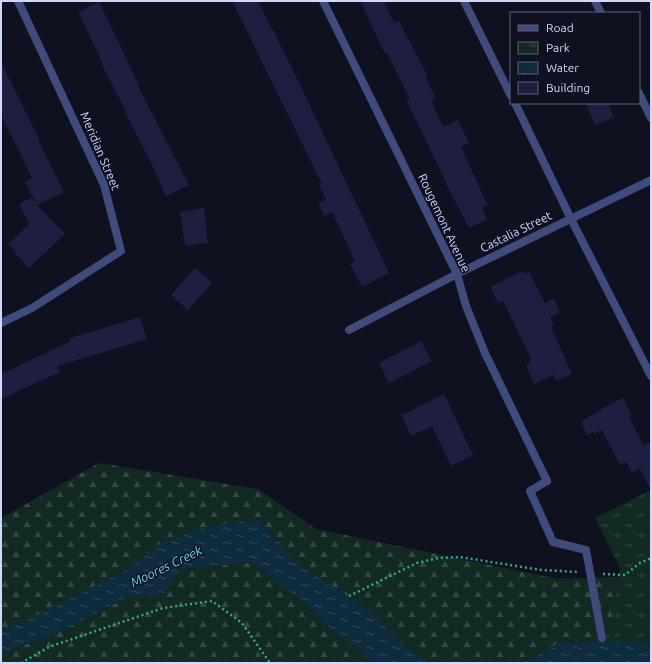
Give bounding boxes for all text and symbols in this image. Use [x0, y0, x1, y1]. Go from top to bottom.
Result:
legend [510, 12, 640, 104]
text: Road [546, 21, 574, 34]
text: Park [546, 41, 570, 54]
text: Water [546, 61, 579, 74]
text: Building [546, 81, 590, 94]
street label: Meridian Street [78, 110, 123, 192]
street label: Rougemont Avenue [416, 172, 473, 274]
street label: Castalia Street [478, 208, 554, 255]
water label: Moores Creek [128, 542, 204, 589]

